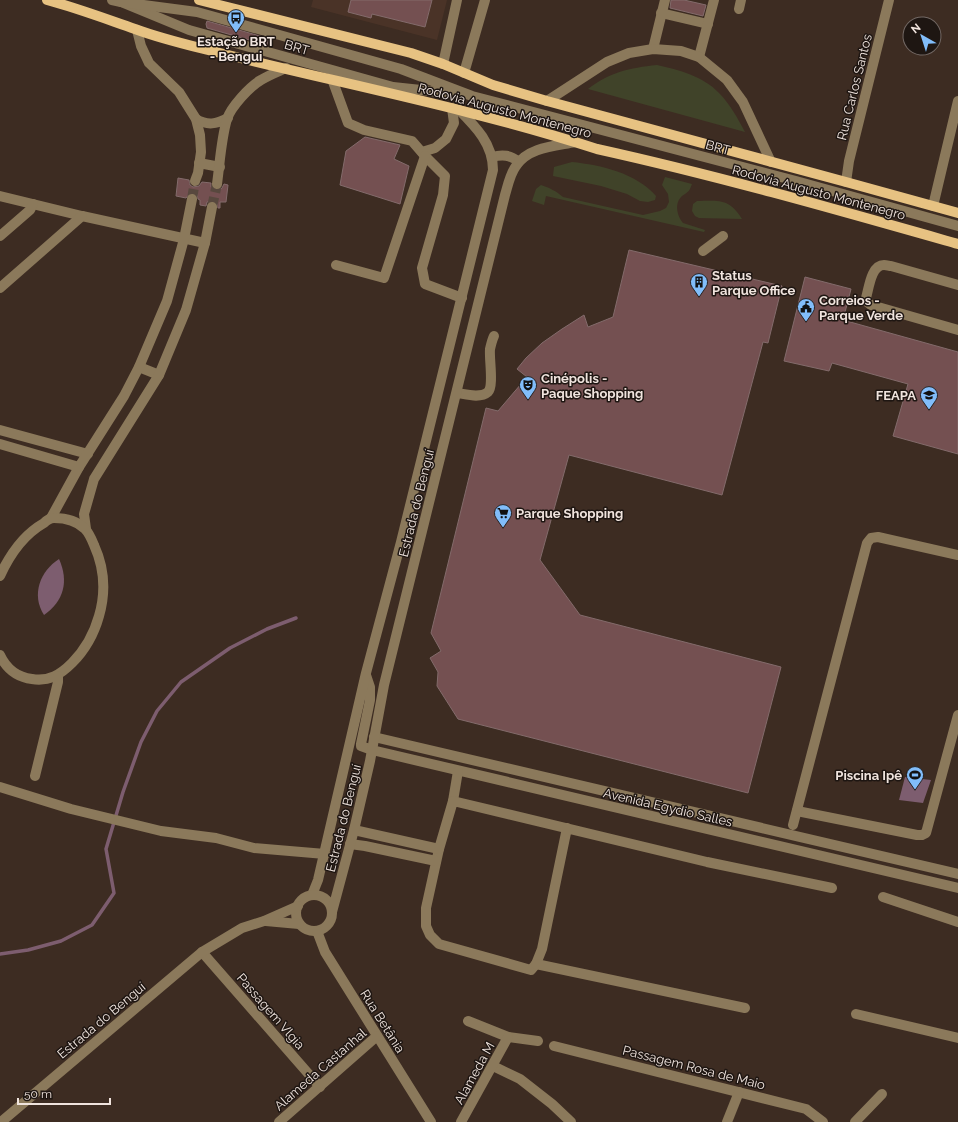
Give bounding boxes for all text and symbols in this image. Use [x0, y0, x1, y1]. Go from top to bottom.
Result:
bus stop icon: Estação BRT - Bengui [226, 8, 246, 33]
north arrow [902, 16, 942, 56]
text: N [909, 21, 923, 36]
street label: Rua Carlos Santos [834, 33, 875, 142]
place label: Estação BRT - Bengui [197, 34, 275, 64]
street label: BRT [283, 37, 311, 58]
street label: Rodovia Augusto Montenegro [417, 80, 593, 141]
street label: BRT [704, 137, 732, 158]
street label: Rodovia Augusto Montenegro [731, 162, 907, 223]
place label: Status Parque Office [712, 268, 796, 298]
building icon: Status Parque Office [689, 272, 709, 297]
place label: Correios - Parque Verde [819, 293, 903, 323]
public building icon: Correios - Parque Verde [796, 297, 816, 322]
place label: Cinépolis - Paque Shopping [541, 371, 643, 401]
theatre icon: Cinépolis - Paque Shopping [518, 375, 538, 400]
school or university icon: FEAPA [919, 385, 939, 410]
place label: FEAPA [876, 388, 916, 403]
street label: Estrada do Benguí [396, 448, 437, 558]
supermarket icon: Parque Shopping [493, 503, 513, 528]
place label: Parque Shopping [516, 506, 623, 521]
street label: Estrada do Benguí [323, 763, 364, 873]
sports icon: Piscina Ipê [905, 765, 925, 790]
place label: Piscina Ipê [835, 768, 902, 783]
street label: Avenida Egydio Salles [602, 785, 734, 830]
street label: Passagem Vlgia [234, 970, 308, 1052]
street label: Estrada do Benguí [54, 979, 148, 1062]
street label: Rua Betânia [357, 987, 408, 1056]
street label: Alameda Castanhal [271, 1025, 370, 1113]
street label: Alameda M [451, 1039, 498, 1107]
street label: Passagem Rosa de Maio [621, 1043, 767, 1093]
scale bar [18, 1080, 110, 1106]
text: 50 m [24, 1087, 52, 1101]

